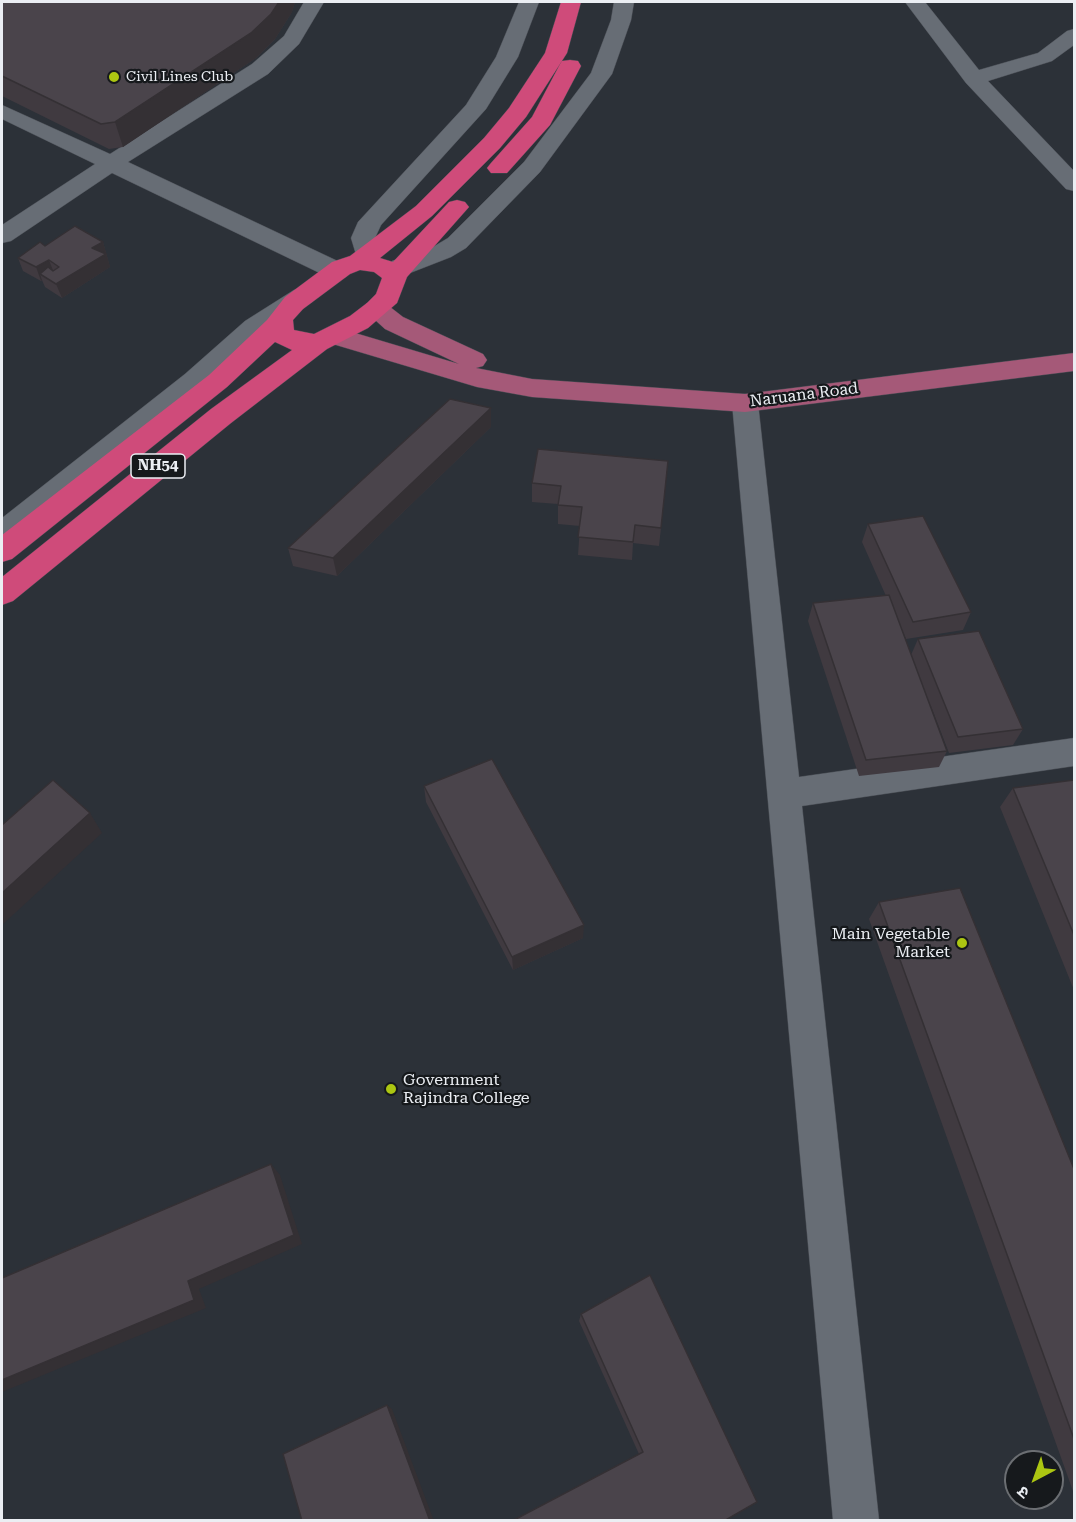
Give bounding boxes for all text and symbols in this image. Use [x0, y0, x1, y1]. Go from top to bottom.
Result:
place label: Civil Lines Club [126, 69, 233, 85]
marker: Civil Lines Club [107, 70, 121, 84]
street label: Naruana Road [749, 379, 859, 411]
road number: NH54 [131, 454, 185, 478]
place label: Main Vegetable Market [832, 924, 950, 962]
marker: Main Vegetable Market [955, 936, 969, 950]
place label: Government Rajindra College [403, 1070, 530, 1108]
marker: Government Rajindra College [384, 1082, 398, 1096]
north arrow [1004, 1450, 1064, 1510]
text: उ [1013, 1482, 1033, 1503]

